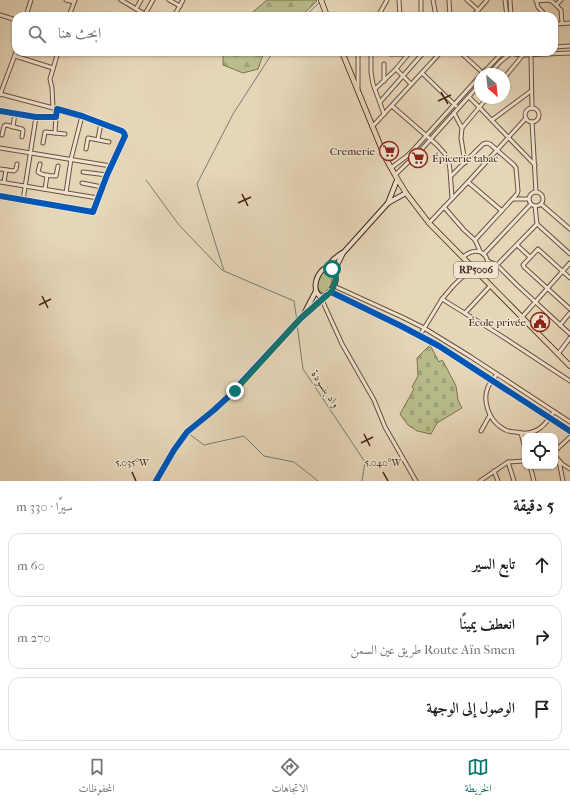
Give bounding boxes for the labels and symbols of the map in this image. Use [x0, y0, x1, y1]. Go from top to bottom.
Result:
north arrow [474, 68, 510, 104]
supermarket icon: Cremerie [378, 140, 400, 162]
place label: Cremerie [330, 145, 376, 158]
supermarket icon: Épicerie tabac [407, 147, 429, 169]
place label: Épicerie tabac [432, 152, 499, 165]
route start [323, 260, 341, 278]
road number: RP5006 [454, 262, 498, 278]
public building icon: École privée [529, 311, 551, 333]
place label: École privée [468, 316, 527, 329]
water label: واد بنسودة [307, 367, 344, 411]
route end [226, 382, 244, 400]
text: 5.035°W [115, 457, 150, 469]
text: 5.040°W [365, 457, 402, 469]

